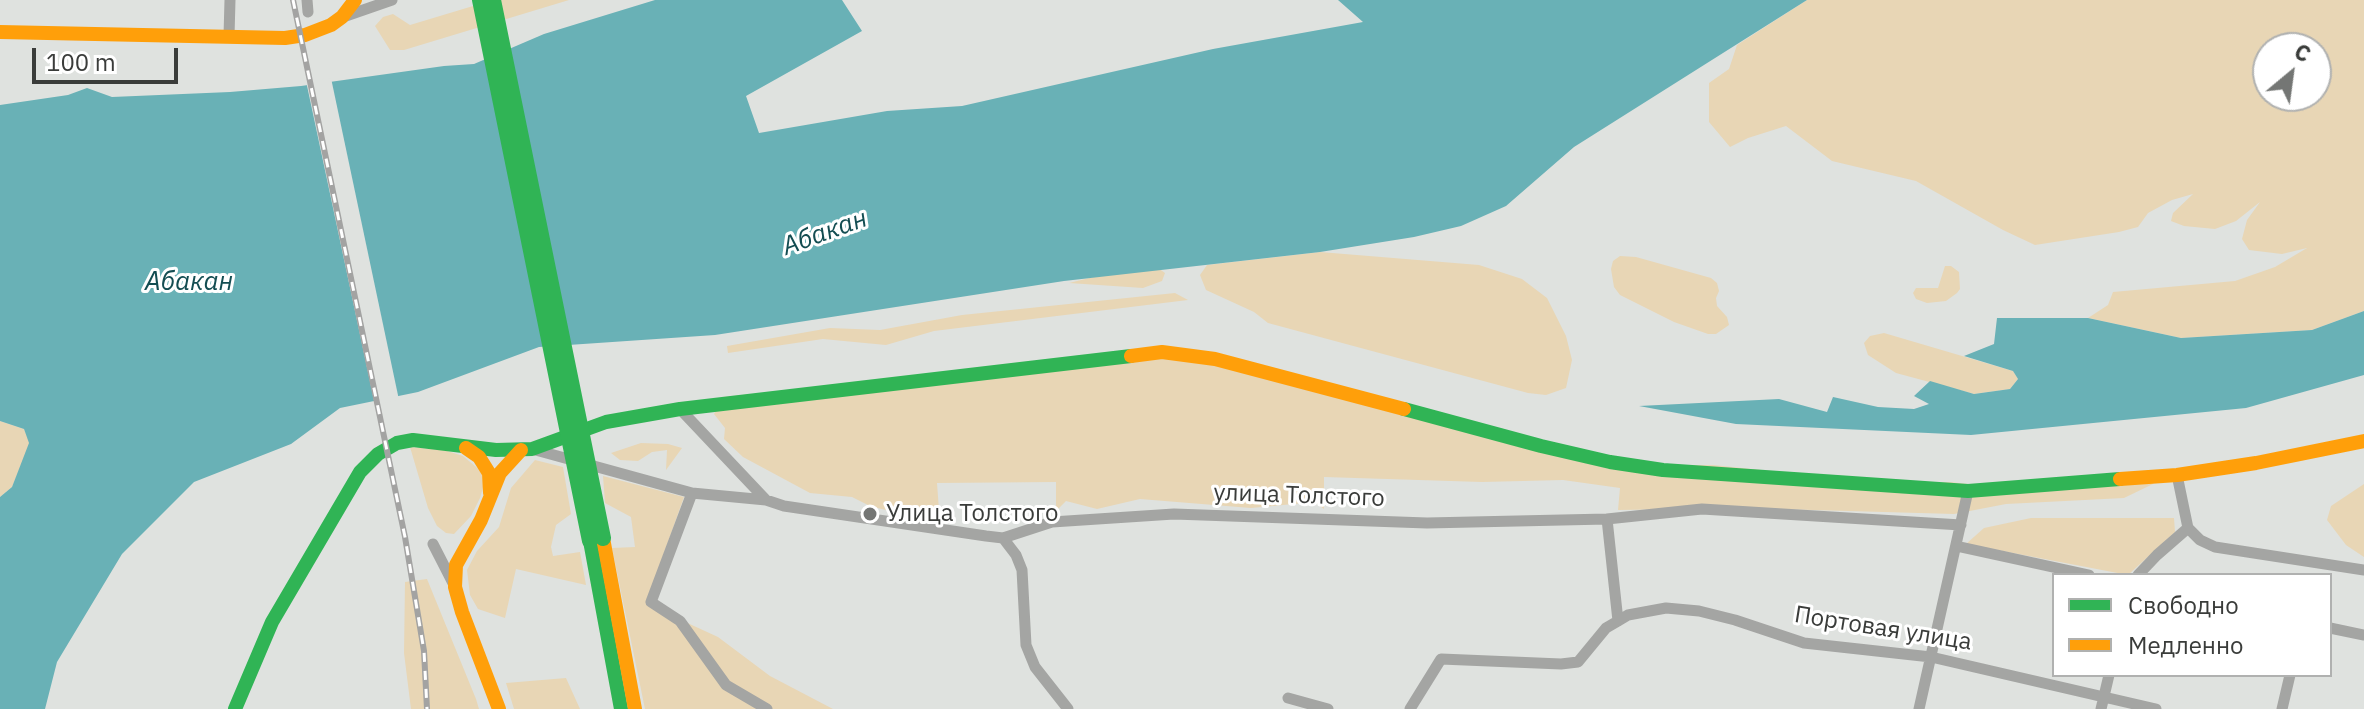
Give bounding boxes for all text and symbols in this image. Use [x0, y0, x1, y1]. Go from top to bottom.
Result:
scale bar [36, 32, 182, 82]
north arrow [2252, 32, 2332, 112]
text: С [2290, 36, 2316, 68]
text: 100 m [46, 46, 116, 78]
water label: Абакан [778, 203, 872, 263]
water label: Абакан [145, 266, 233, 298]
street label: улица Толстого [1213, 479, 1385, 513]
place label: Улица Толстого [886, 500, 1058, 528]
marker: Улица Толстого [861, 505, 879, 523]
legend [2052, 573, 2332, 677]
text: Свободно [2128, 589, 2239, 621]
street label: Портовая улица [1792, 601, 1974, 657]
text: Медленно [2128, 629, 2244, 661]

